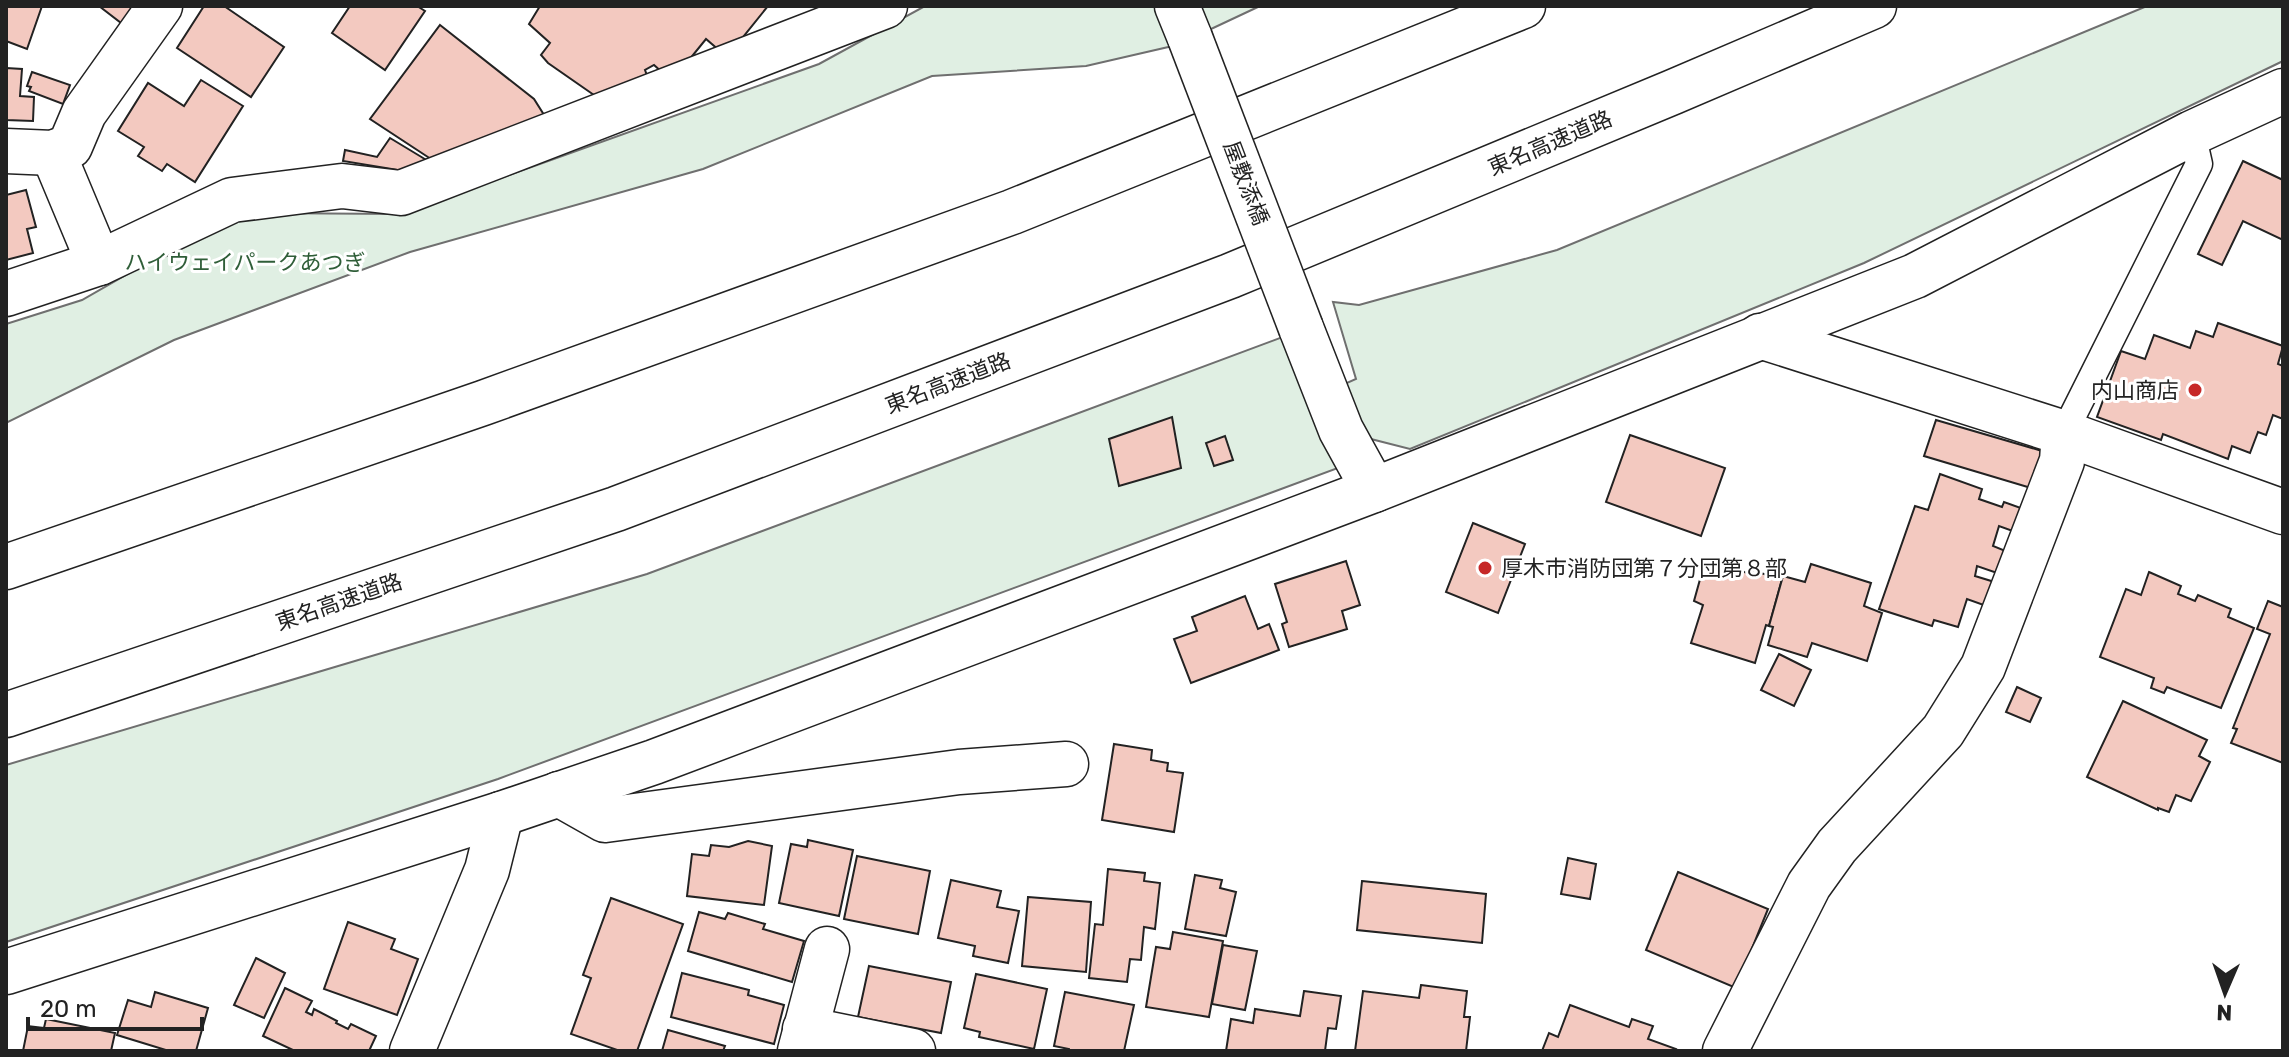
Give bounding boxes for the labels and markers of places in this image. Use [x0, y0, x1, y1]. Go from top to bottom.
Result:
place label: 内山商店 [2091, 377, 2179, 404]
marker: 内山商店 [2186, 381, 2204, 399]
place label: 厚木市消防団第７分団第８部 [1501, 555, 1787, 582]
marker: 厚木市消防団第７分団第８部 [1476, 559, 1494, 577]

